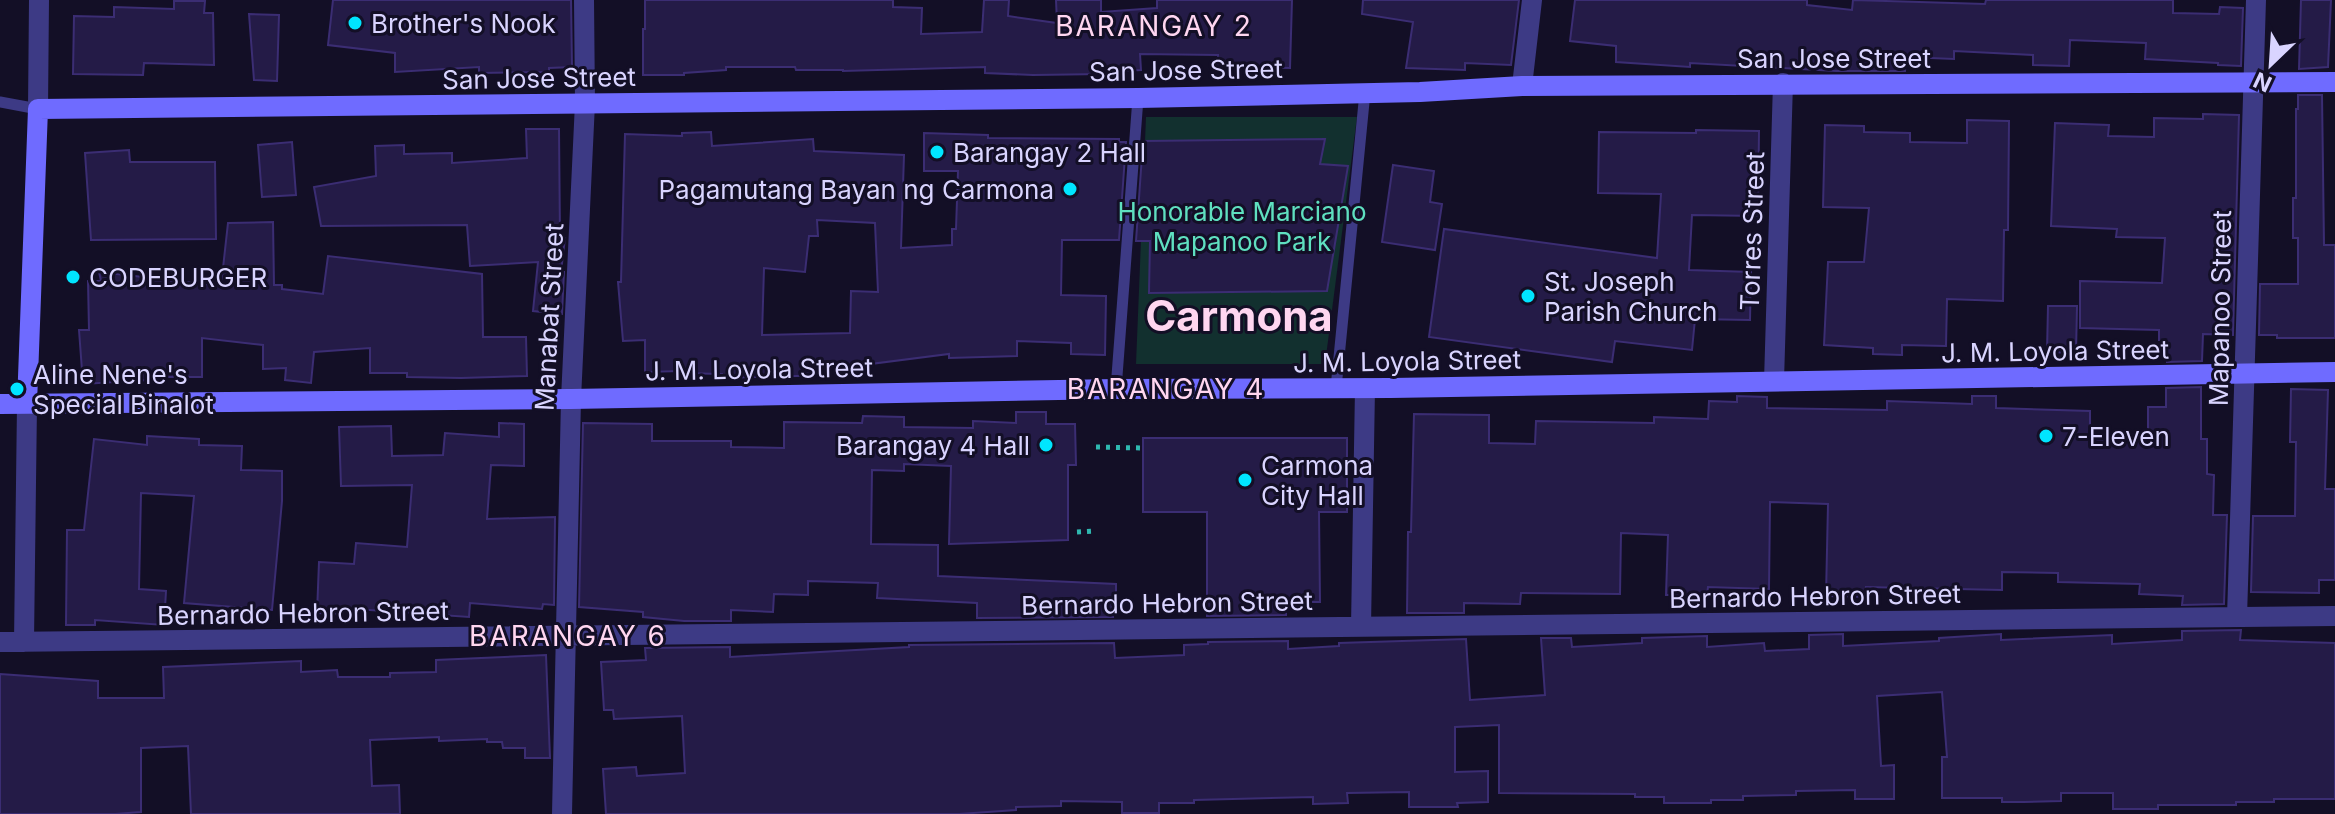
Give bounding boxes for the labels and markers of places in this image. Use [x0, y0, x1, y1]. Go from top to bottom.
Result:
place label: Brother's Nook [371, 8, 556, 39]
marker: Brother's Nook [346, 14, 364, 32]
place label: Barangay 2 Hall [953, 137, 1146, 168]
marker: Barangay 2 Hall [928, 143, 946, 161]
place label: Pagamutang Bayan ng Carmona [659, 174, 1054, 205]
marker: Pagamutang Bayan ng Carmona [1061, 180, 1079, 198]
place label: CODEBURGER [89, 262, 267, 293]
place label: St. Joseph Parish Church [1544, 266, 1717, 327]
marker: CODEBURGER [64, 268, 82, 286]
marker: St. Joseph Parish Church [1519, 287, 1537, 305]
place label: Aline Nene's Special Binalot [33, 359, 214, 420]
marker: Aline Nene's Special Binalot [8, 380, 26, 398]
place label: 7-Eleven [2062, 421, 2170, 452]
marker: 7-Eleven [2037, 427, 2055, 445]
place label: Barangay 4 Hall [836, 430, 1030, 461]
marker: Barangay 4 Hall [1037, 436, 1055, 454]
place label: Carmona City Hall [1261, 450, 1373, 511]
marker: Carmona City Hall [1236, 471, 1254, 489]

